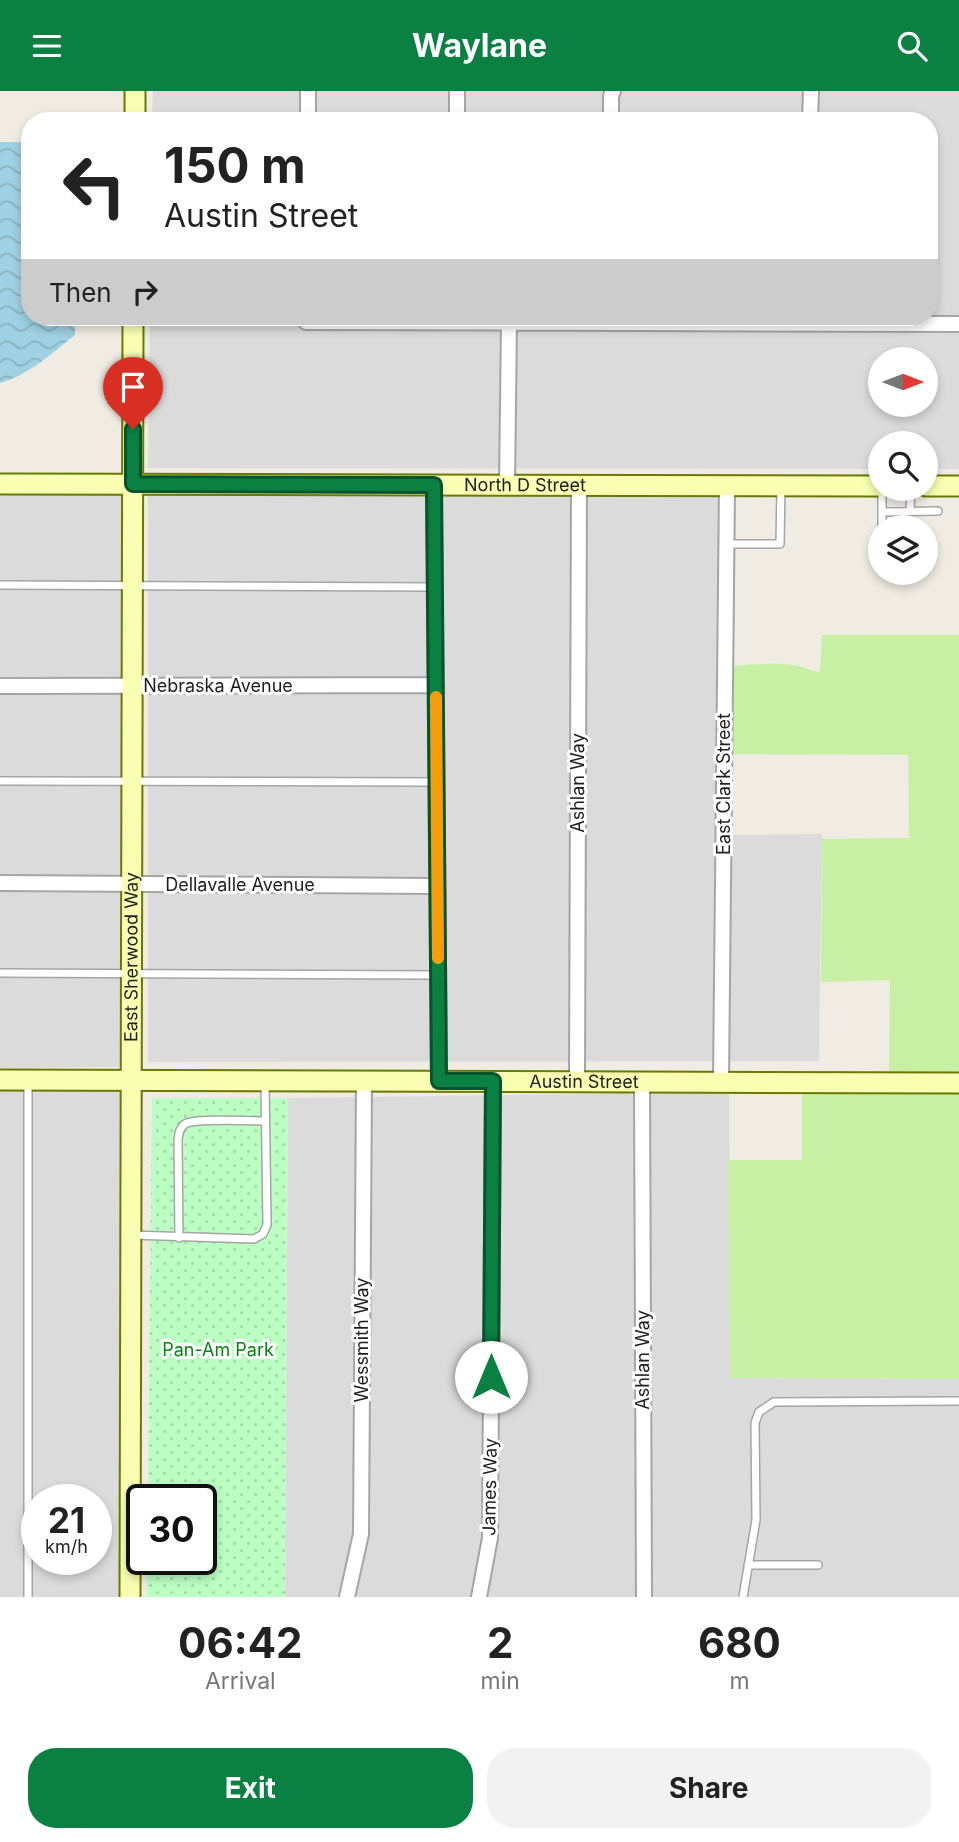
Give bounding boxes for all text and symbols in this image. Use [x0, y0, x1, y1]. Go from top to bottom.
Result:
text: Waylane [412, 26, 547, 65]
icon: menu [28, 27, 66, 65]
icon: search [893, 27, 931, 65]
text: 150 m [164, 136, 306, 195]
icon: left [49, 140, 140, 231]
text: Austin Street [164, 196, 358, 235]
icon: right [126, 273, 164, 311]
text: Then [49, 277, 112, 308]
north arrow [868, 347, 938, 417]
map controls [868, 347, 938, 585]
pin [103, 357, 163, 429]
icon: arrive [114, 368, 152, 406]
button: search [868, 431, 938, 501]
street label: North D Street [464, 474, 586, 495]
button: layers [868, 515, 938, 585]
street label: Nebraska Avenue [143, 675, 293, 696]
street label: East Clark Street [713, 713, 734, 855]
street label: Ashlan Way [567, 733, 588, 833]
street label: East Sherwood Way [120, 872, 142, 1042]
street label: Dellavalle Avenue [165, 874, 315, 895]
street label: Austin Street [529, 1071, 639, 1092]
street label: Wessmith Way [351, 1278, 372, 1402]
street label: Ashlan Way [632, 1310, 653, 1410]
park label: Pan-Am Park [162, 1339, 274, 1360]
position arrow [454, 1340, 528, 1414]
street label: James Way [478, 1438, 501, 1536]
speed limit sign: 30 [126, 1484, 217, 1575]
text: 21 [48, 1499, 85, 1541]
text: km/h [45, 1536, 88, 1557]
text: 06:42 [178, 1617, 303, 1668]
text: 2 [487, 1617, 514, 1668]
text: 680 [698, 1617, 781, 1668]
text: Arrival [205, 1667, 276, 1695]
text: min [481, 1667, 520, 1695]
text: m [729, 1667, 750, 1695]
button: Exit [28, 1748, 473, 1828]
button: Share [487, 1748, 931, 1828]

